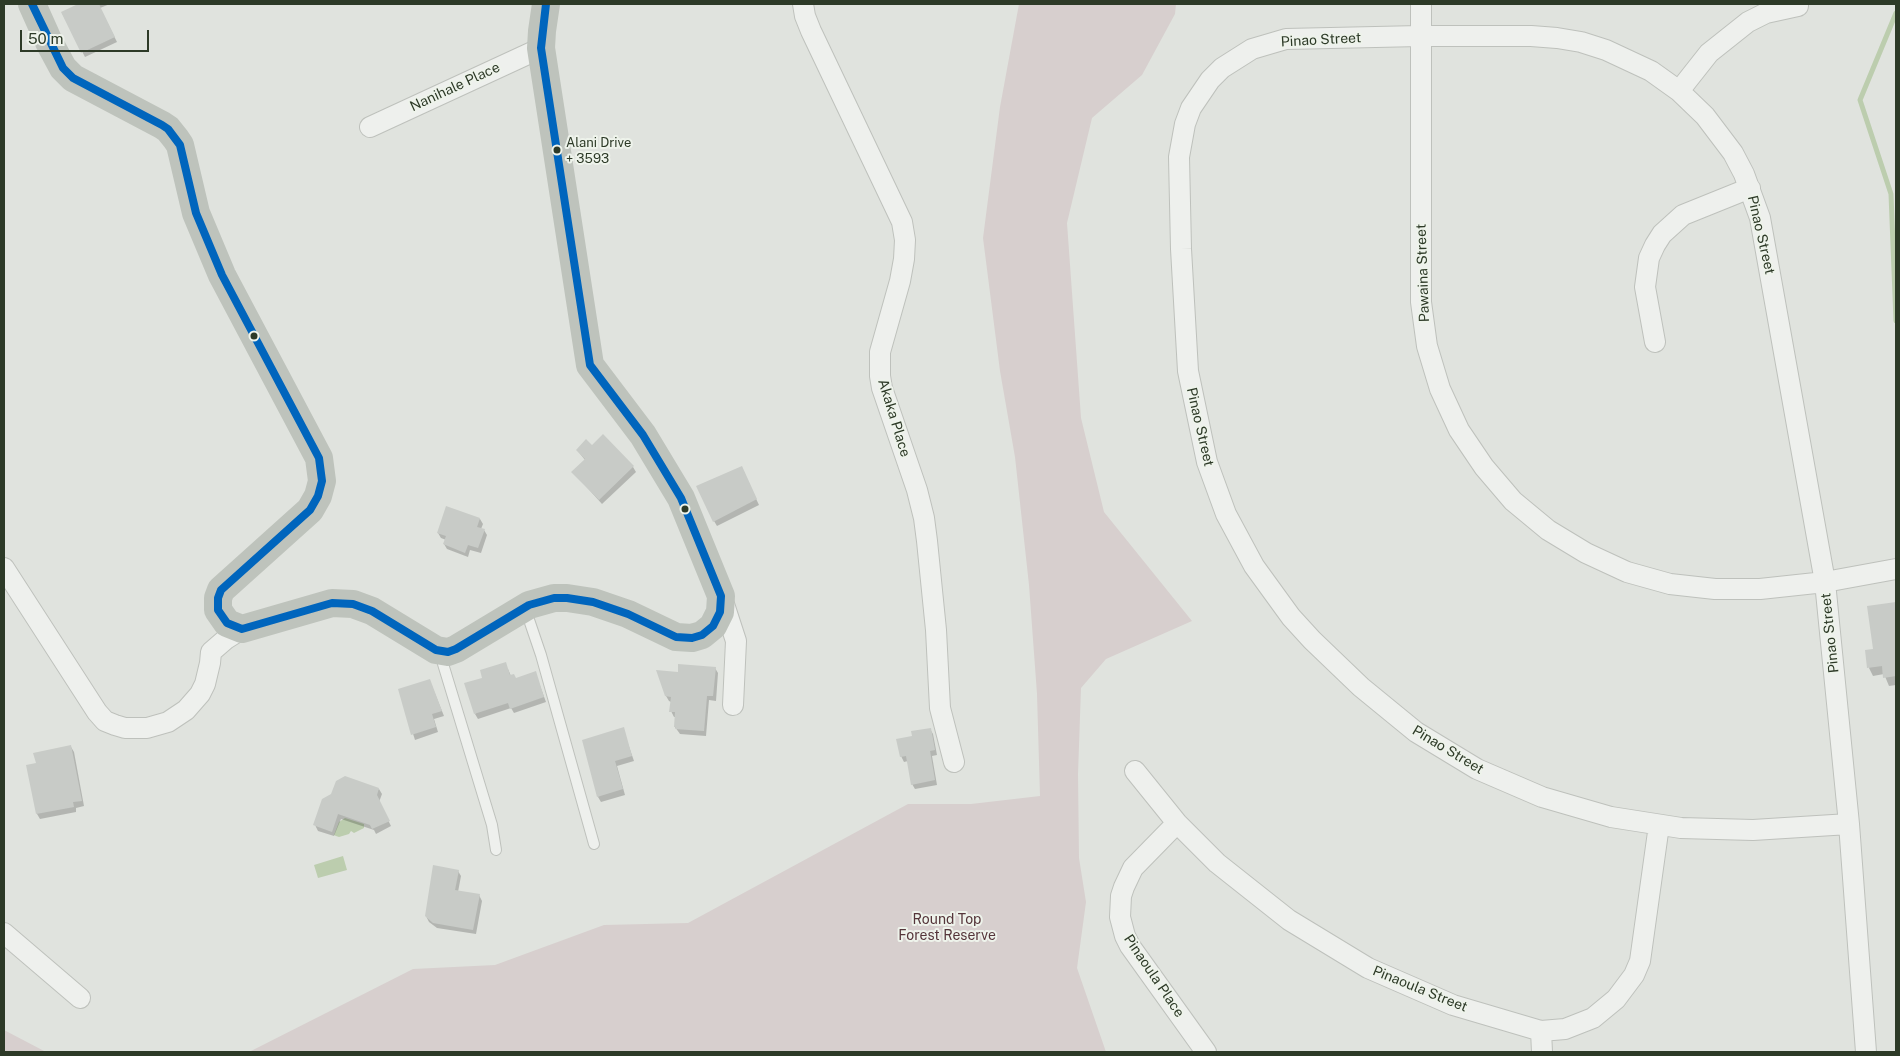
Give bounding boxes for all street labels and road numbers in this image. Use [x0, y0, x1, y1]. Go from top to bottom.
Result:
street label: Pinao Street [1280, 30, 1362, 50]
street label: Nanihale Place [407, 59, 503, 115]
street label: Pinao Street [1744, 194, 1778, 276]
street label: Pawaina Street [1413, 224, 1433, 322]
street label: Akaka Place [874, 377, 914, 459]
street label: Pinao Street [1183, 386, 1217, 468]
street label: Pinao Street [1817, 592, 1843, 674]
street label: Pinao Street [1409, 722, 1487, 778]
street label: Pinaoula Place [1120, 932, 1188, 1020]
street label: Pinaoula Street [1370, 962, 1470, 1016]

